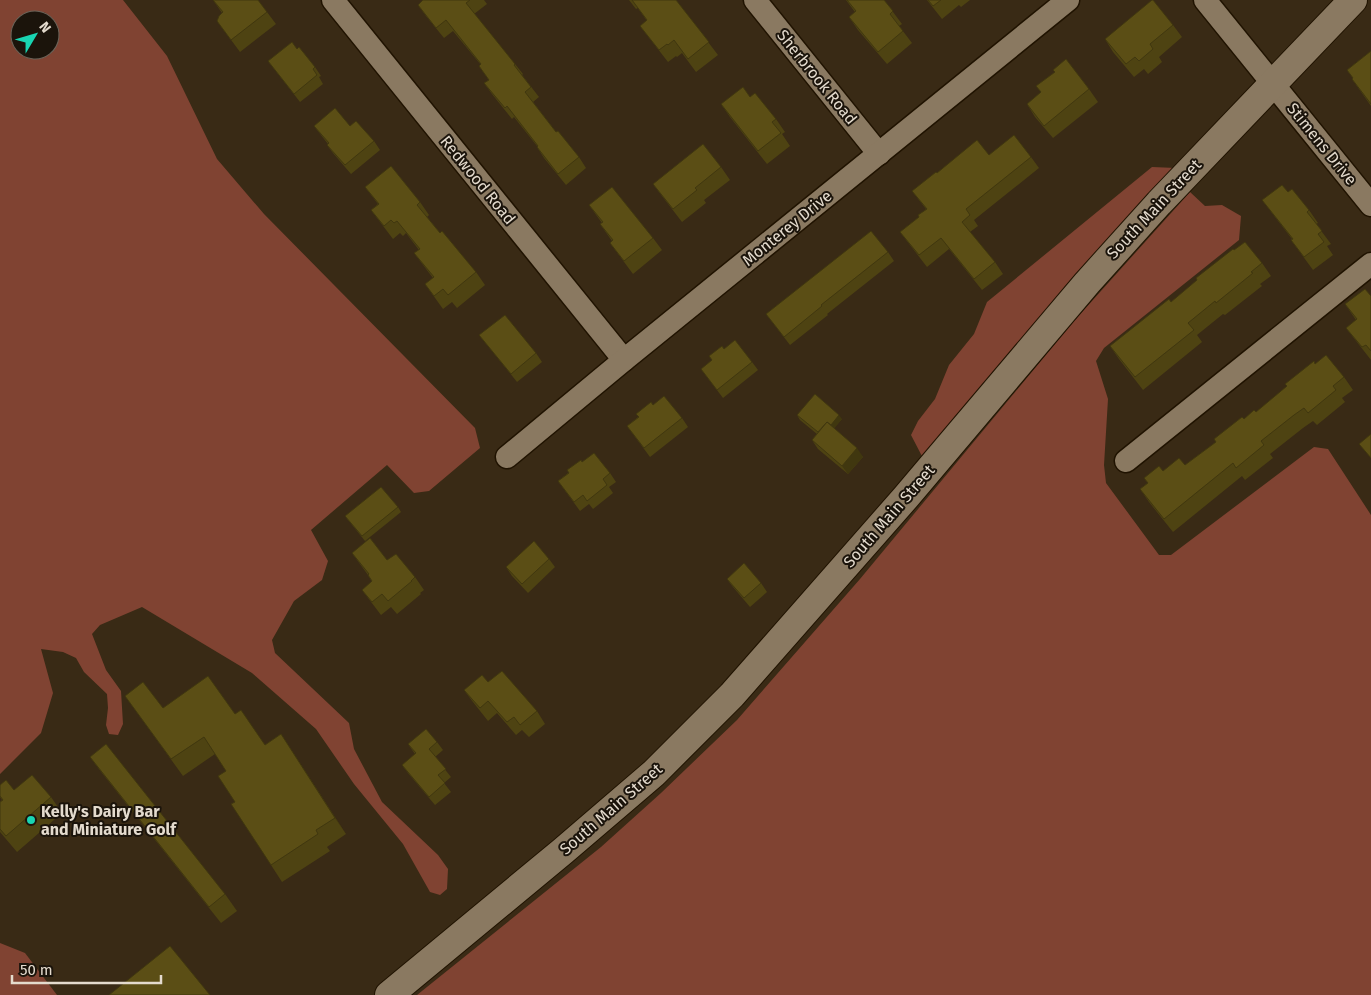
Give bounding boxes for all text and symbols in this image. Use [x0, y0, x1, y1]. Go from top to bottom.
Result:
north arrow [10, 10, 60, 60]
text: N [35, 18, 54, 36]
street label: Sherbrook Road [773, 26, 861, 128]
street label: Stimens Drive [1283, 99, 1361, 189]
street label: Redwood Road [436, 132, 520, 228]
street label: South Main Street [1103, 155, 1205, 263]
street label: Monterey Drive [739, 186, 835, 270]
street label: South Main Street [839, 461, 939, 571]
street label: South Main Street [556, 759, 666, 859]
place label: Kelly's Dairy Bar and Miniature Golf [41, 802, 177, 839]
marker: Kelly's Dairy Bar and Miniature Golf [25, 814, 37, 826]
scale bar [12, 952, 161, 984]
text: 50 m [20, 961, 53, 979]

